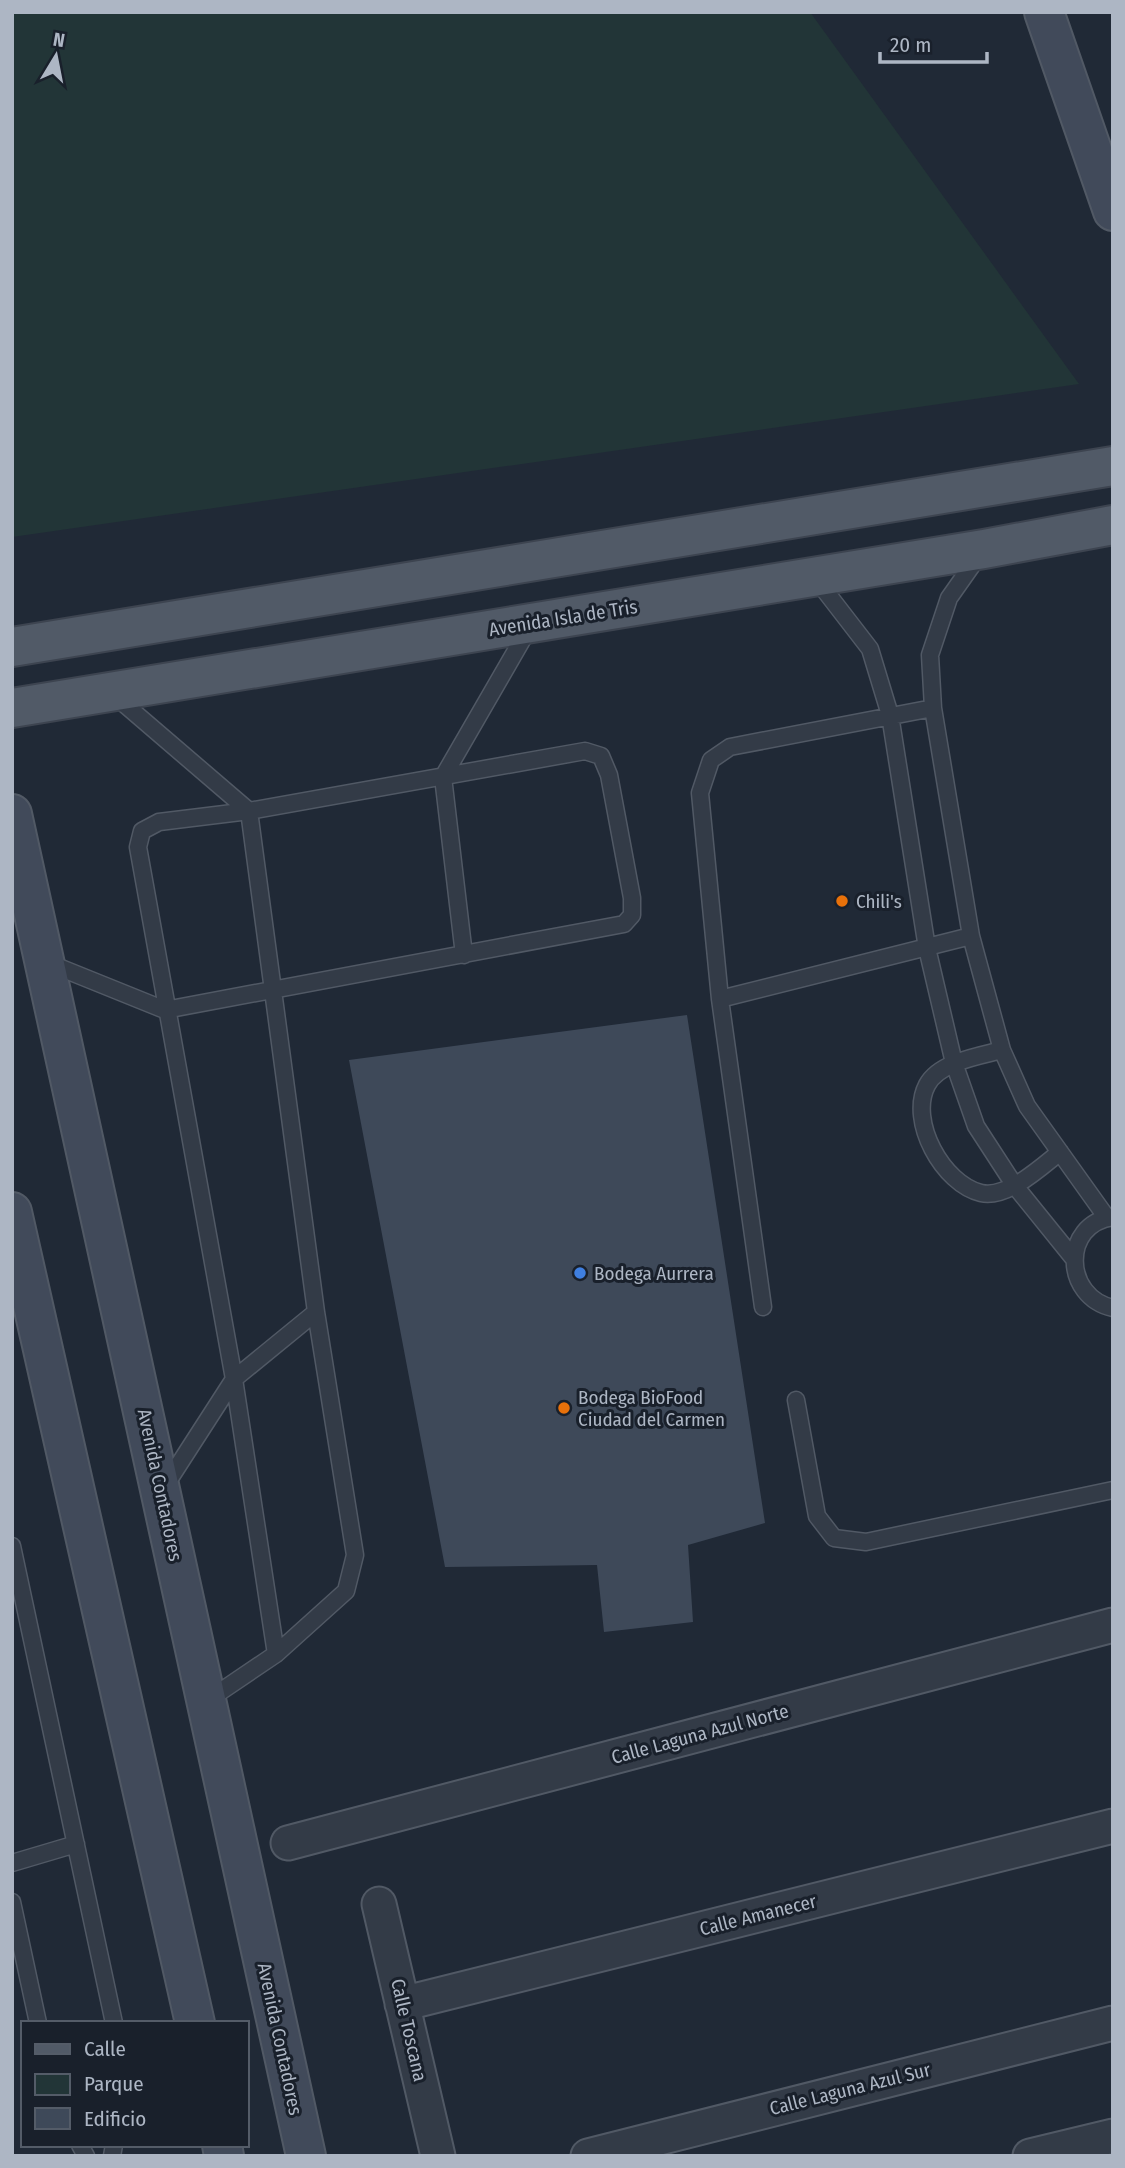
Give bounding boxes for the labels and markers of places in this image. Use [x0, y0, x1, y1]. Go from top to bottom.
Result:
place label: Chili's [856, 890, 902, 913]
marker: Chili's [834, 893, 850, 909]
place label: Bodega Aurrera [594, 1262, 714, 1285]
marker: Bodega Aurrera [572, 1265, 588, 1281]
place label: Bodega BioFood Ciudad del Carmen [578, 1386, 725, 1431]
marker: Bodega BioFood Ciudad del Carmen [556, 1400, 572, 1416]

